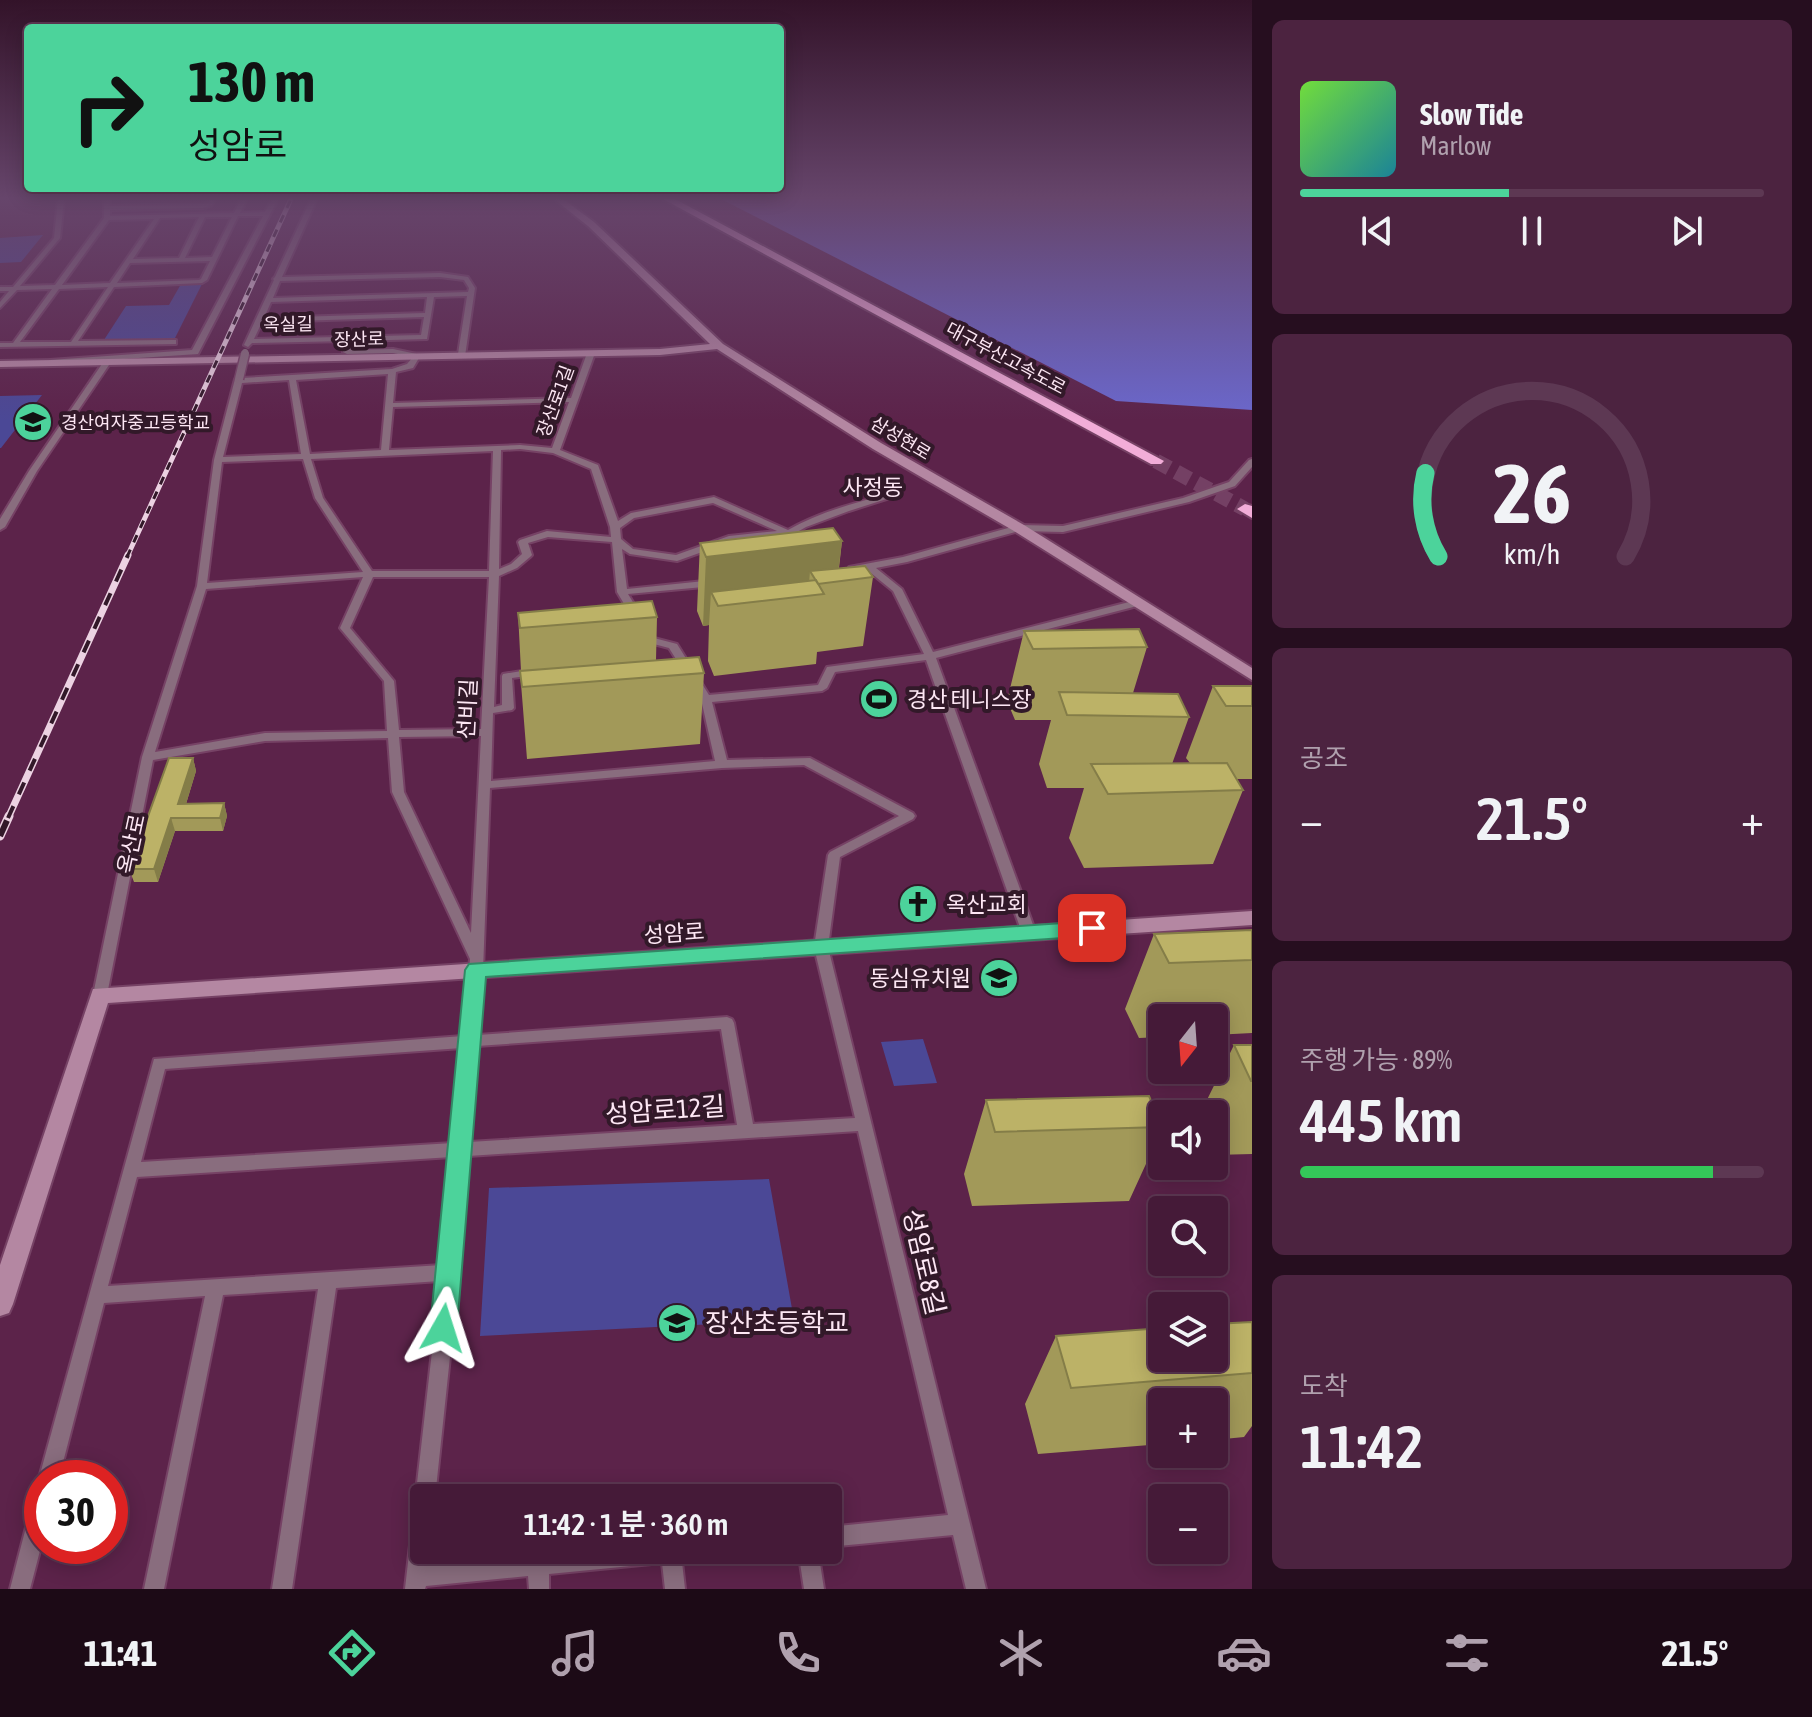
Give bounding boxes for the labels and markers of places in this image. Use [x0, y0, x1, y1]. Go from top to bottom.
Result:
school or university icon: 경산여자중고등학교 [12, 401, 54, 443]
place label: 경산여자중고등학교 [61, 412, 210, 433]
sports icon: 경산 테니스장 [858, 678, 900, 720]
place label: 경산 테니스장 [907, 686, 1031, 712]
church icon: 옥산교회 [897, 883, 939, 925]
place label: 옥산교회 [946, 891, 1027, 917]
pin [1058, 894, 1126, 962]
school or university icon: 동심유치원 [978, 957, 1020, 999]
place label: 동심유치원 [870, 965, 971, 991]
school or university icon: 장산초등학교 [656, 1302, 698, 1344]
place label: 장산초등학교 [705, 1308, 849, 1338]

